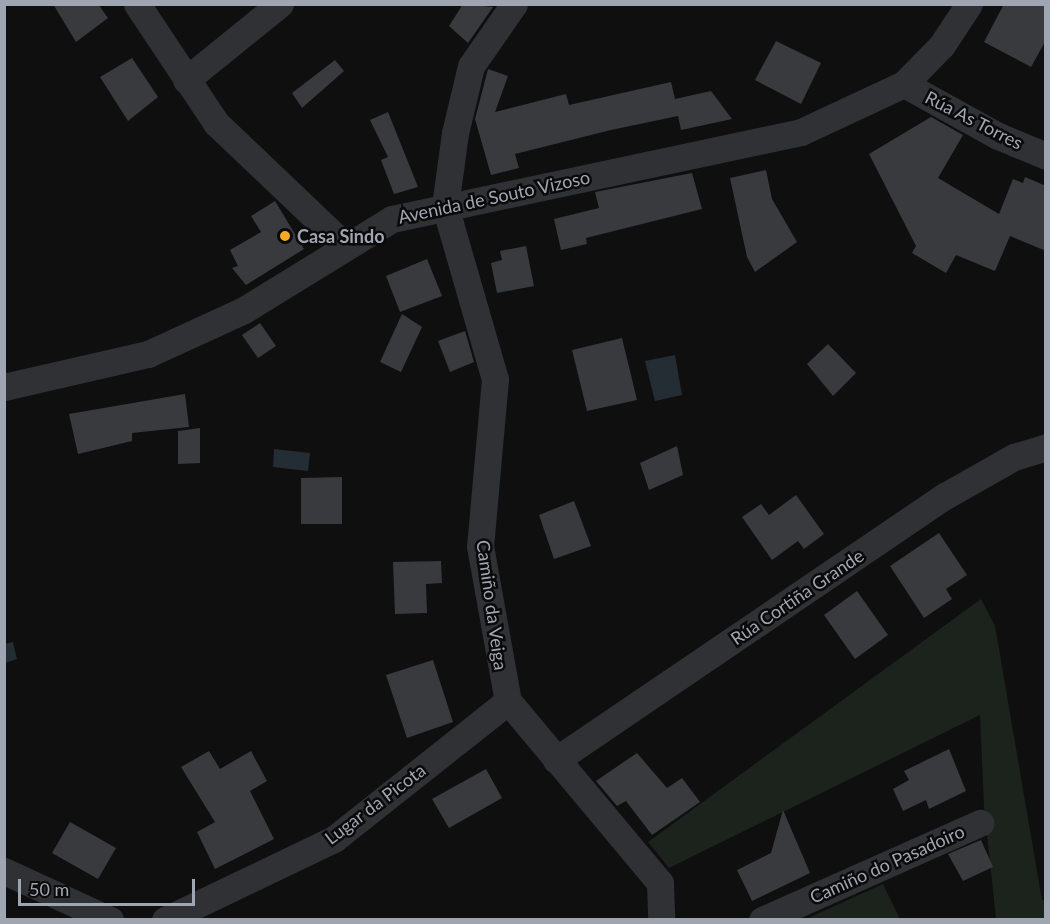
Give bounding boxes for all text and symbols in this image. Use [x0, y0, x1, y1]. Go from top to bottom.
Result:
street label: Rúa As Torres [921, 86, 1027, 154]
street label: Avenida de Souto Vizoso [396, 166, 592, 228]
place label: Casa Sindo [297, 225, 385, 247]
marker: Casa Sindo [278, 229, 292, 243]
street label: Camiño da Veiga [472, 538, 512, 672]
street label: Rúa Cortiña Grande [726, 544, 868, 650]
street label: Lugar da Picota [320, 759, 430, 849]
street label: Camiño do Pasadoiro [806, 820, 968, 908]
scale bar [21, 867, 198, 905]
text: 50 m [29, 878, 69, 900]

